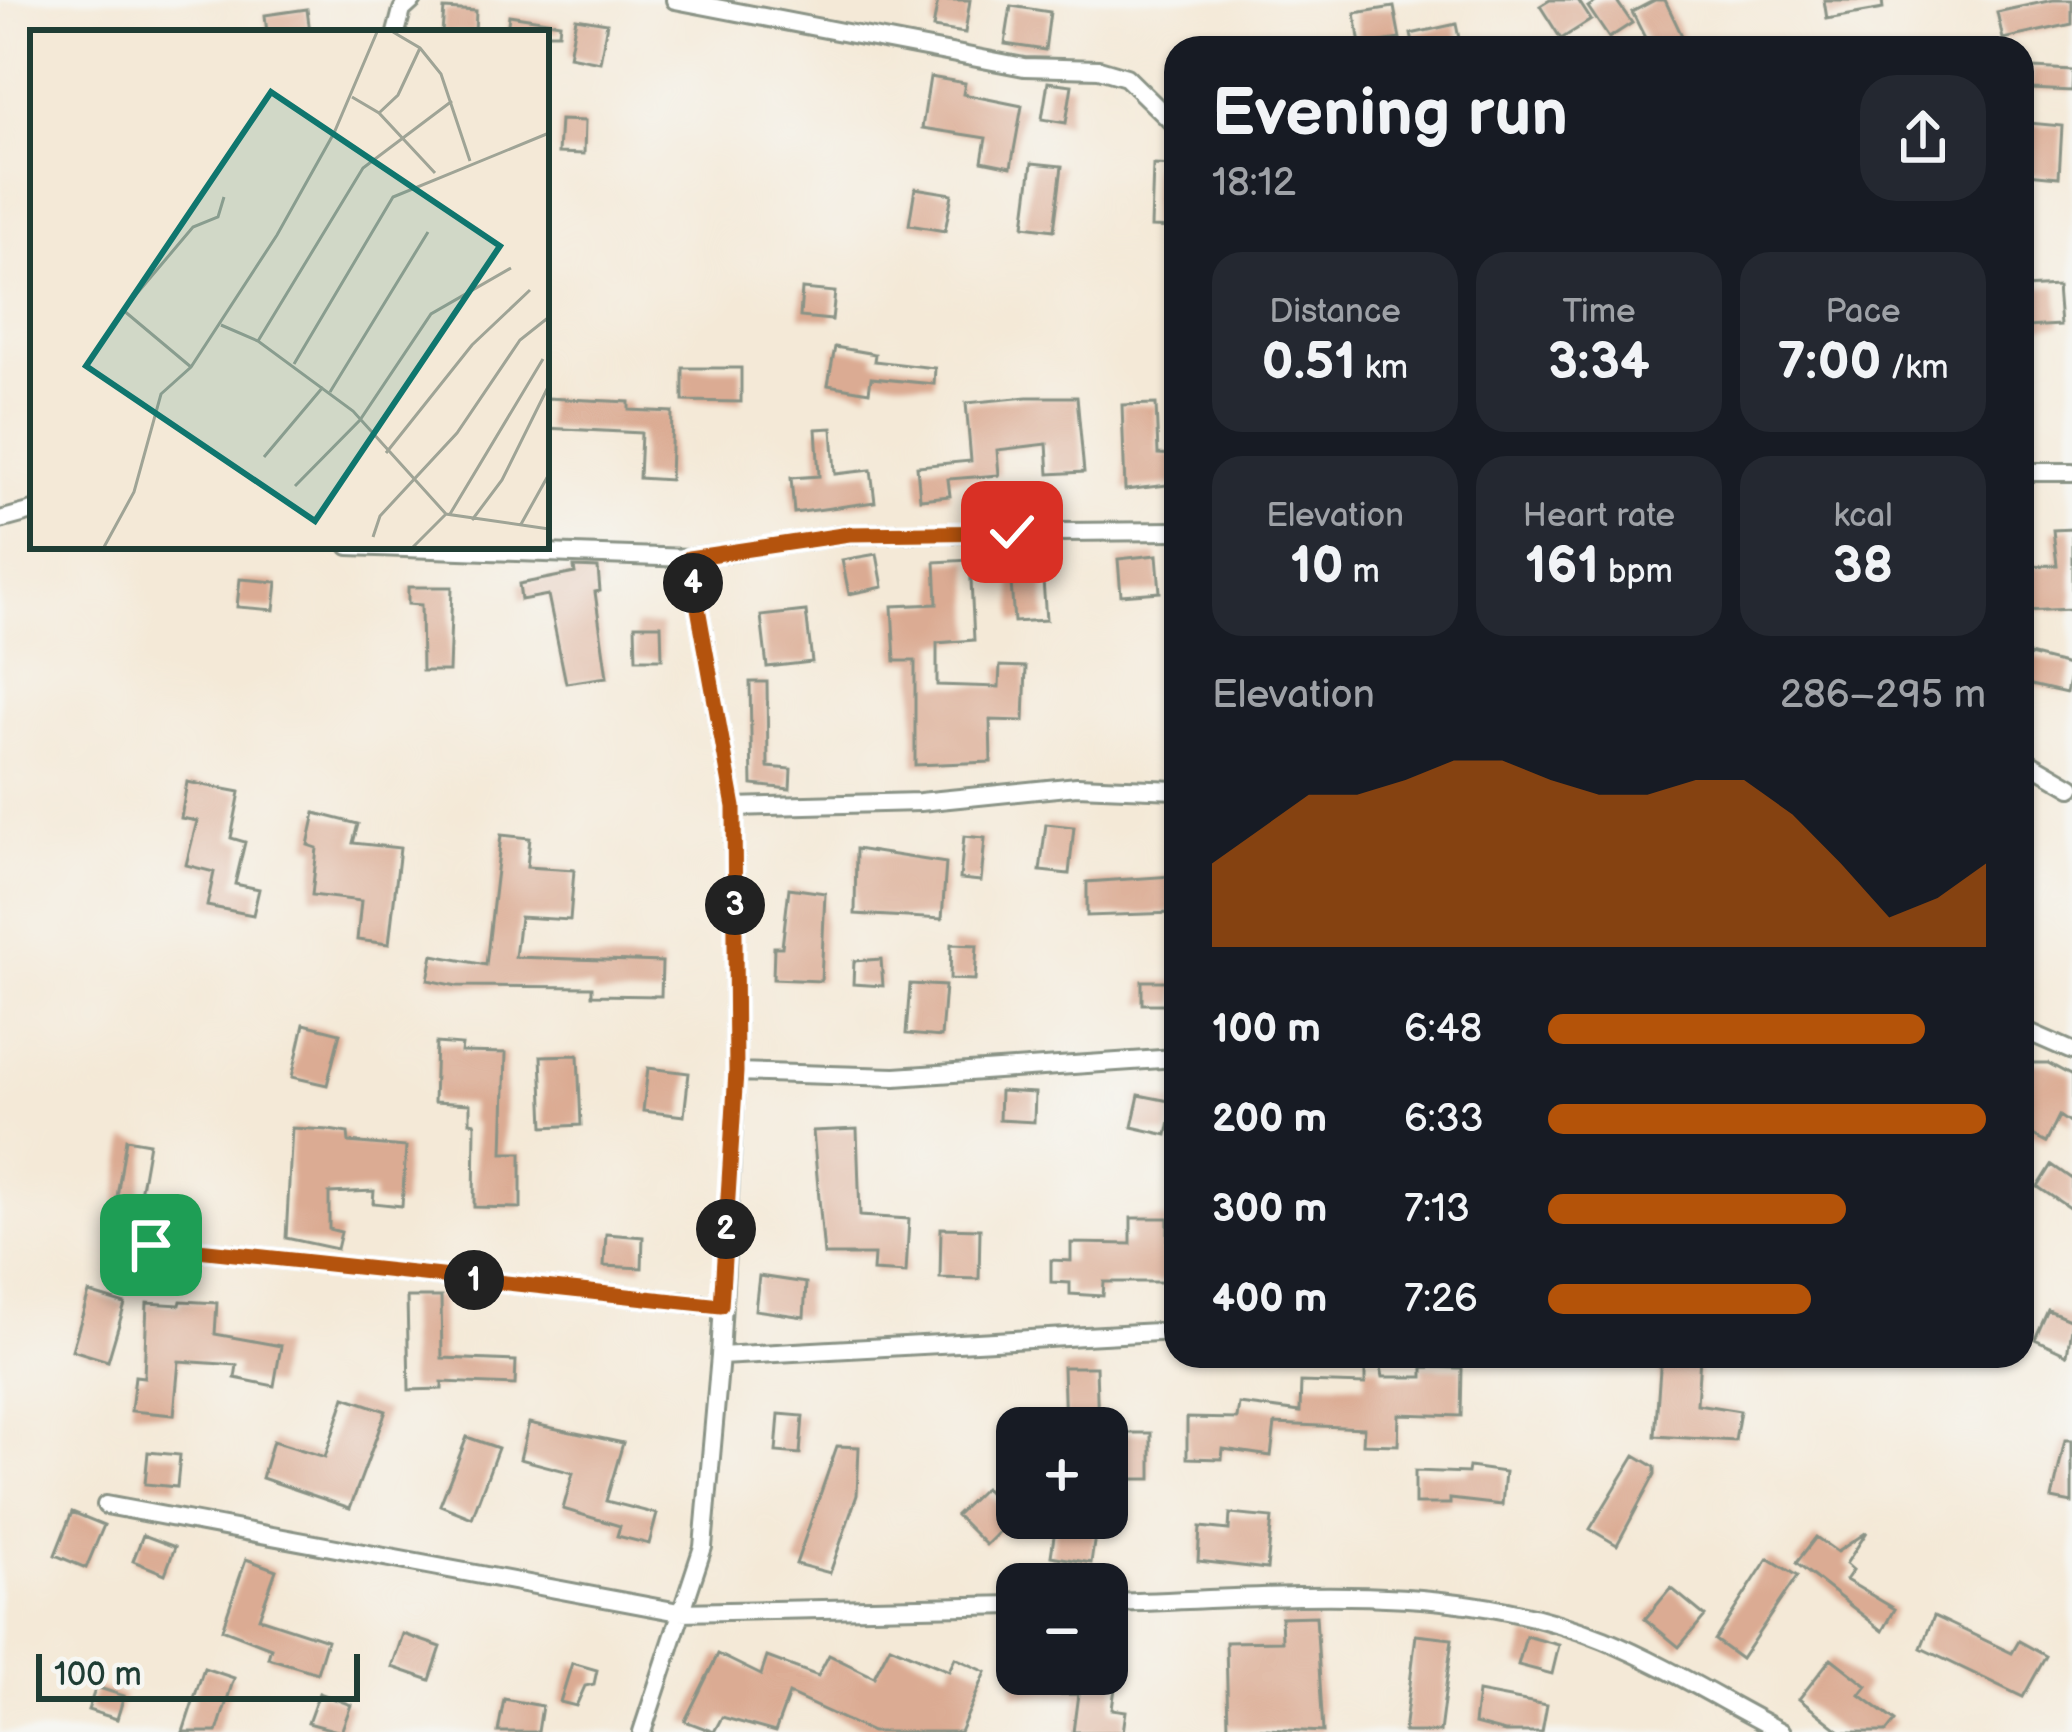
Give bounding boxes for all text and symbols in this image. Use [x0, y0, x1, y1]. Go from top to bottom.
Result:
inset map [30, 30, 549, 549]
text: Evening run [1212, 75, 1568, 154]
button: share [1860, 75, 1986, 201]
text: 18:12 [1212, 160, 1296, 207]
text: Distance [1269, 292, 1401, 332]
text: Time [1562, 292, 1636, 332]
text: Pace [1825, 292, 1901, 332]
text: 0.51 [1262, 332, 1356, 393]
text: 3:34 [1548, 332, 1650, 393]
text: 7:00 [1777, 332, 1881, 393]
text: km [1356, 348, 1408, 388]
text: /km [1881, 348, 1949, 388]
pin [961, 481, 1063, 583]
text: Elevation [1266, 496, 1404, 536]
text: Heart rate [1523, 496, 1675, 536]
text: kcal [1833, 496, 1893, 536]
icon: check [979, 499, 1045, 565]
text: 10 [1290, 536, 1344, 597]
text: 161 [1525, 536, 1599, 597]
text: 38 [1833, 536, 1893, 597]
text: m [1344, 552, 1380, 592]
text: bpm [1599, 552, 1673, 592]
pin: 4 [663, 553, 723, 613]
text: 4 [683, 563, 703, 603]
text: Elevation [1212, 672, 1375, 719]
text: 286–295 m [1780, 672, 1986, 719]
pin: 3 [705, 875, 765, 935]
text: 3 [725, 885, 745, 925]
text: 100 m [1212, 1006, 1321, 1053]
text: 6:48 [1404, 1006, 1482, 1053]
text: 200 m [1212, 1096, 1327, 1143]
text: 6:33 [1404, 1096, 1484, 1143]
text: 300 m [1212, 1186, 1327, 1233]
text: 7:13 [1404, 1186, 1470, 1233]
pin [100, 1194, 202, 1296]
pin: 2 [696, 1199, 756, 1259]
text: 2 [716, 1209, 736, 1249]
icon: arrive [118, 1212, 184, 1278]
pin: 1 [444, 1250, 504, 1310]
text: 1 [467, 1260, 481, 1300]
text: 400 m [1212, 1276, 1327, 1323]
text: 7:26 [1404, 1276, 1478, 1323]
map controls [996, 1407, 1128, 1695]
button: + [996, 1407, 1128, 1539]
button: − [996, 1563, 1128, 1695]
scale bar [36, 1648, 360, 1701]
text: 100 m [54, 1655, 142, 1695]

